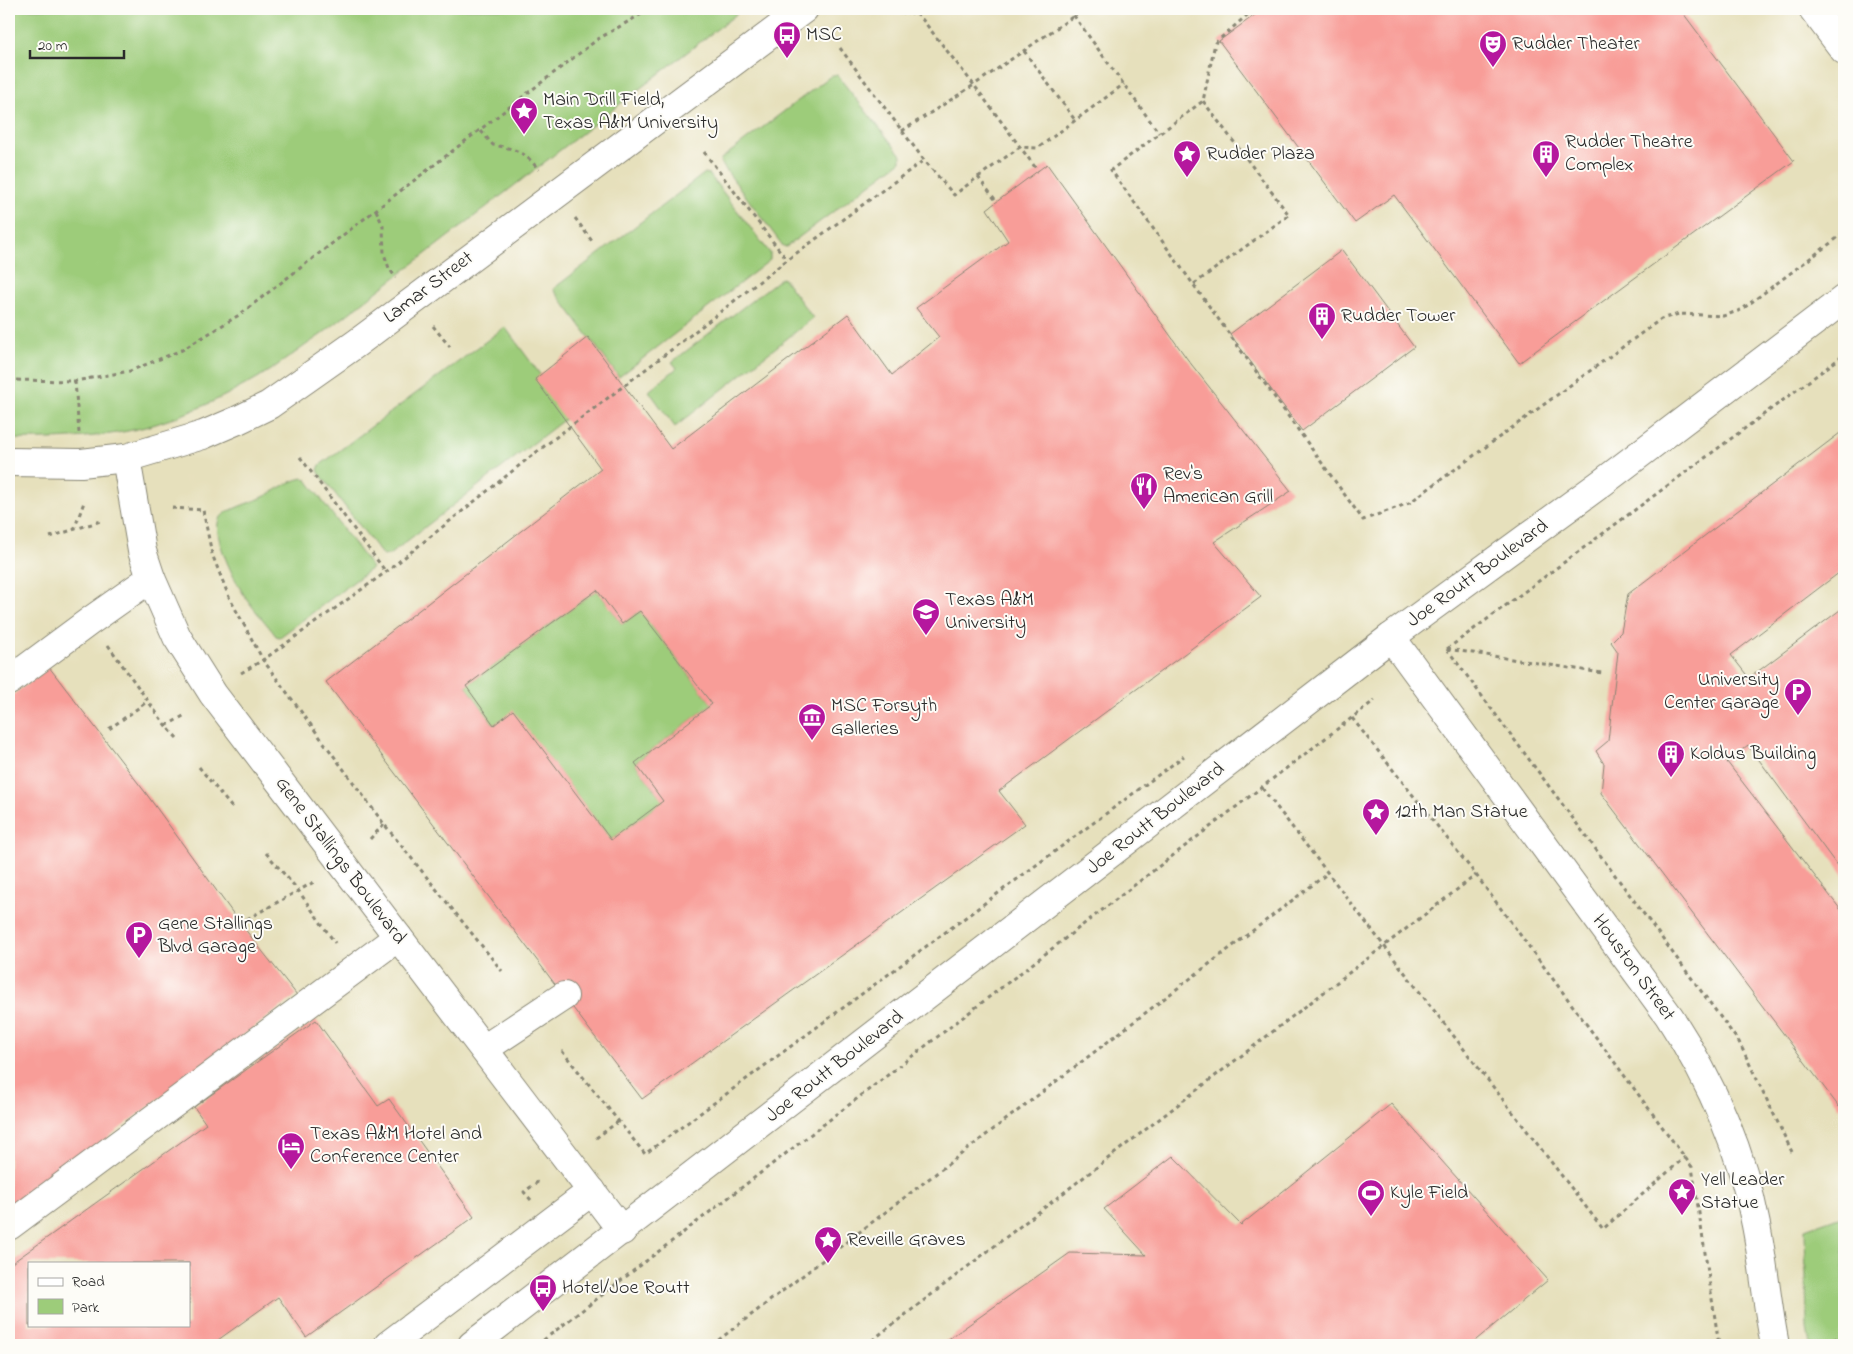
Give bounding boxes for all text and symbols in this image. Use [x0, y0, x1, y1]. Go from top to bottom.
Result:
bus stop icon: MSC [772, 20, 802, 59]
place label: MSC [806, 21, 842, 50]
scale bar [30, 28, 124, 60]
theatre icon: Rudder Theater [1478, 29, 1508, 68]
place label: Rudder Theater [1512, 30, 1640, 59]
text: 20 m [38, 35, 68, 57]
place label: Main Drill Field, Texas A&M University [543, 86, 718, 138]
place icon: Main Drill Field, Texas A&M University [509, 96, 539, 135]
place label: Rudder Theatre Complex [1565, 128, 1693, 180]
place icon: Rudder Plaza [1172, 139, 1202, 178]
building icon: Rudder Theatre Complex [1531, 139, 1561, 178]
place label: Rudder Plaza [1206, 140, 1315, 169]
street label: Lamar Street [378, 244, 480, 332]
building icon: Rudder Tower [1307, 301, 1337, 340]
place label: Rudder Tower [1341, 302, 1456, 331]
place label: Rev's American Grill [1163, 460, 1273, 512]
restaurant icon: Rev's American Grill [1129, 471, 1159, 510]
street label: Joe Routt Boulevard [1401, 513, 1555, 635]
place label: Texas A&M University [945, 586, 1034, 638]
school or university icon: Texas A&M University [911, 597, 941, 636]
place label: University Center Garage [1664, 666, 1779, 719]
parking icon: University Center Garage [1783, 677, 1813, 716]
place label: MSC Forsyth Galleries [831, 692, 937, 744]
museum icon: MSC Forsyth Galleries [797, 702, 827, 741]
building icon: Koldus Building [1656, 739, 1686, 778]
place label: Koldus Building [1690, 740, 1816, 770]
street label: Joe Routt Boulevard [1081, 756, 1231, 882]
street label: Gene Stallings Boulevard [266, 771, 413, 952]
place icon: 12th Man Statue [1361, 797, 1391, 836]
place label: 12th Man Statue [1395, 798, 1528, 827]
street label: Houston Street [1584, 909, 1682, 1028]
place label: Gene Stallings Blvd Garage [157, 910, 273, 963]
parking icon: Gene Stallings Blvd Garage [124, 920, 154, 959]
street label: Joe Routt Boulevard [760, 1004, 910, 1130]
place label: Texas A&M Hotel and Conference Center [310, 1120, 482, 1172]
hotel icon: Texas A&M Hotel and Conference Center [276, 1131, 306, 1170]
place label: Yell Leader Statue [1701, 1166, 1785, 1218]
place icon: Yell Leader Statue [1667, 1177, 1697, 1216]
sports icon: Kyle Field [1356, 1178, 1386, 1217]
place label: Kyle Field [1390, 1179, 1468, 1208]
place icon: Reveille Graves [813, 1225, 843, 1264]
place label: Reveille Graves [847, 1226, 966, 1255]
legend [28, 1262, 190, 1326]
text: Road [72, 1271, 105, 1293]
bus stop icon: Hotel/Joe Routt [528, 1273, 558, 1312]
place label: Hotel/Joe Routt [562, 1274, 690, 1303]
text: Park [72, 1297, 100, 1319]

